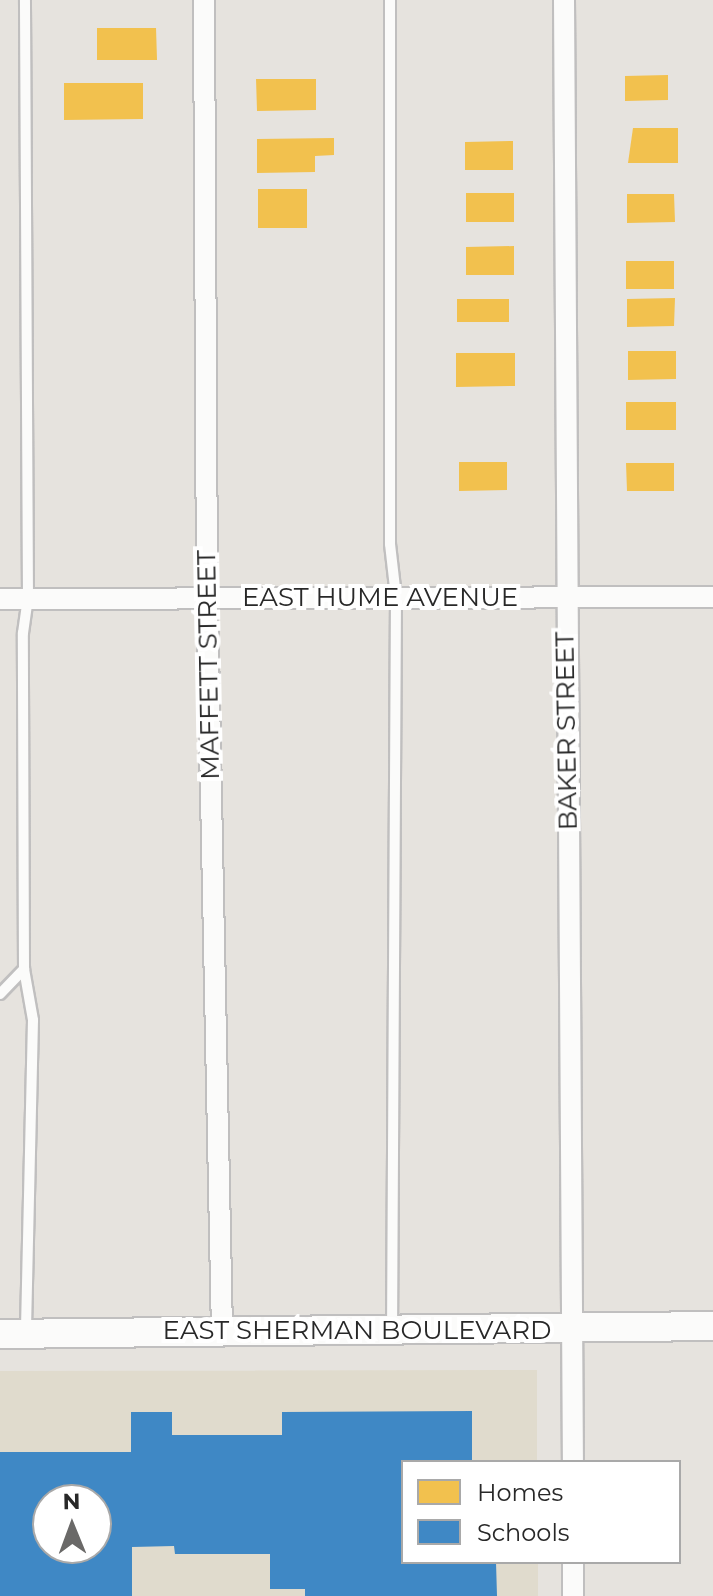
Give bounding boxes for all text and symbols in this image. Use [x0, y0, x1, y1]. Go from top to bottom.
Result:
street label: MAFFETT STREET [191, 550, 227, 780]
street label: EAST HUME AVENUE [242, 582, 518, 614]
street label: BAKER STREET [550, 631, 584, 831]
street label: EAST SHERMAN BOULEVARD [163, 1315, 551, 1347]
legend [401, 1460, 681, 1564]
text: Homes [477, 1478, 563, 1507]
north arrow [32, 1484, 112, 1564]
text: N [62, 1488, 81, 1515]
text: Schools [477, 1518, 570, 1547]

